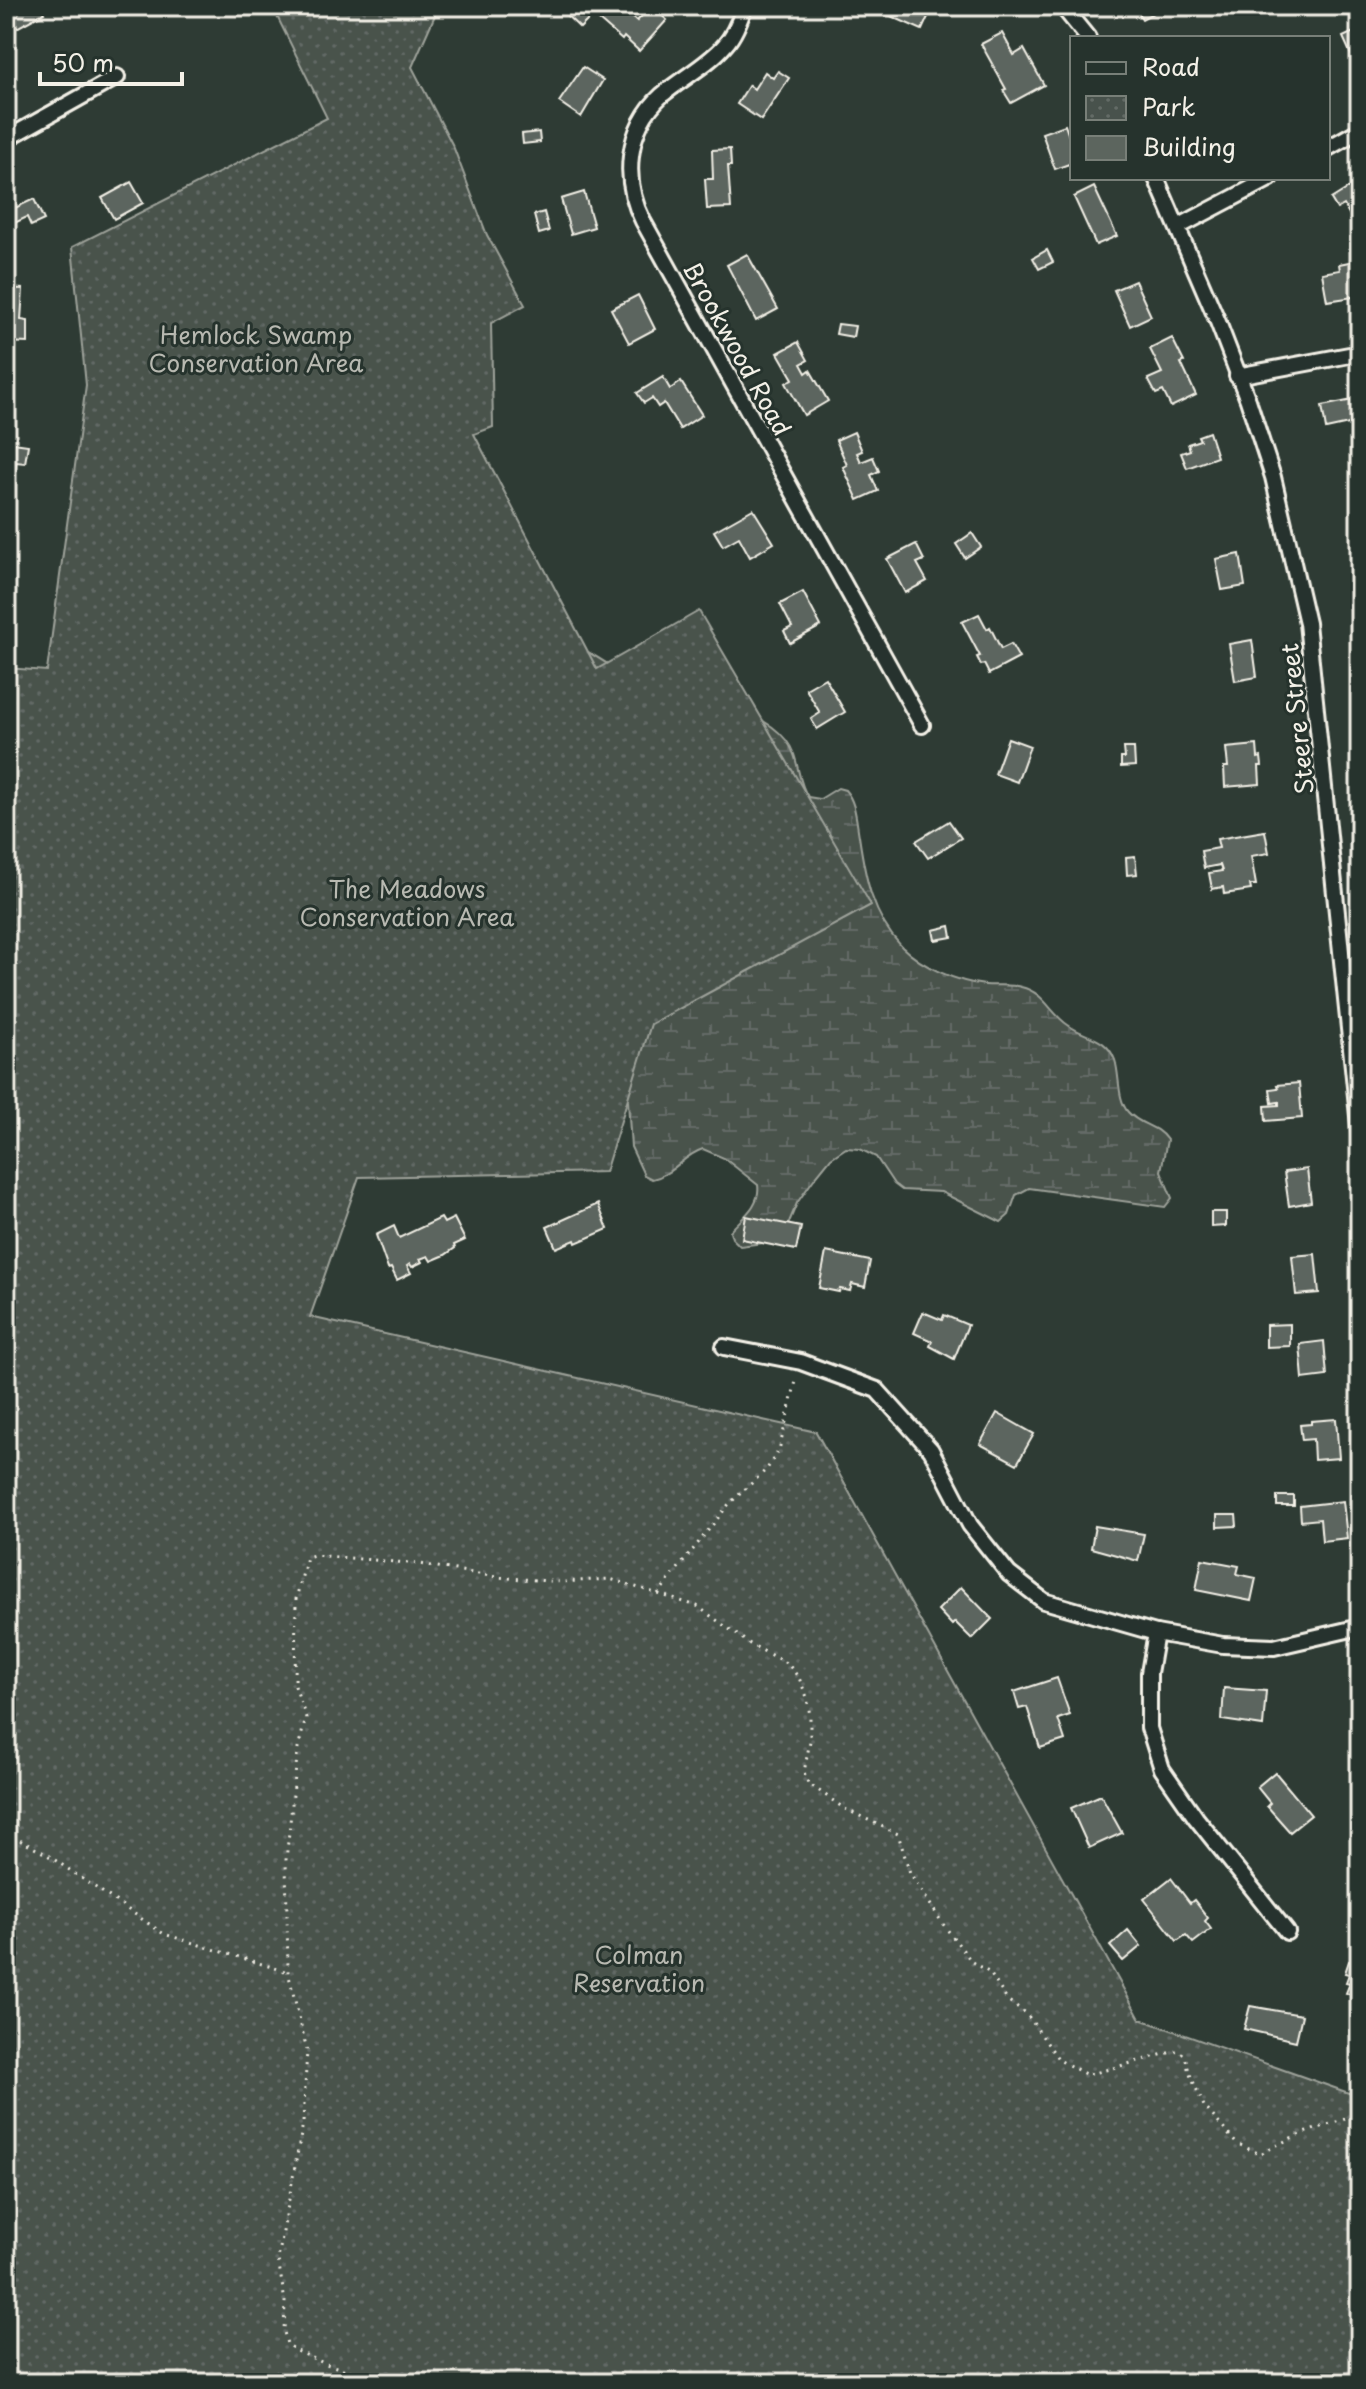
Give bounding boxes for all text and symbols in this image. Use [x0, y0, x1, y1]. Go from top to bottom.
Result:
scale bar [40, 36, 182, 86]
legend [1070, 36, 1330, 180]
text: 50 m [52, 44, 114, 80]
text: Road [1142, 48, 1200, 84]
text: Park [1142, 88, 1196, 124]
text: Building [1142, 128, 1236, 164]
street label: Brookwood Road [675, 254, 801, 442]
park label: Hemlock Swamp Conservation Area [149, 316, 363, 380]
street label: Steere Street [1270, 641, 1322, 796]
park label: The Meadows Conservation Area [300, 870, 514, 934]
park label: Colman Reservation [573, 1936, 705, 2000]

